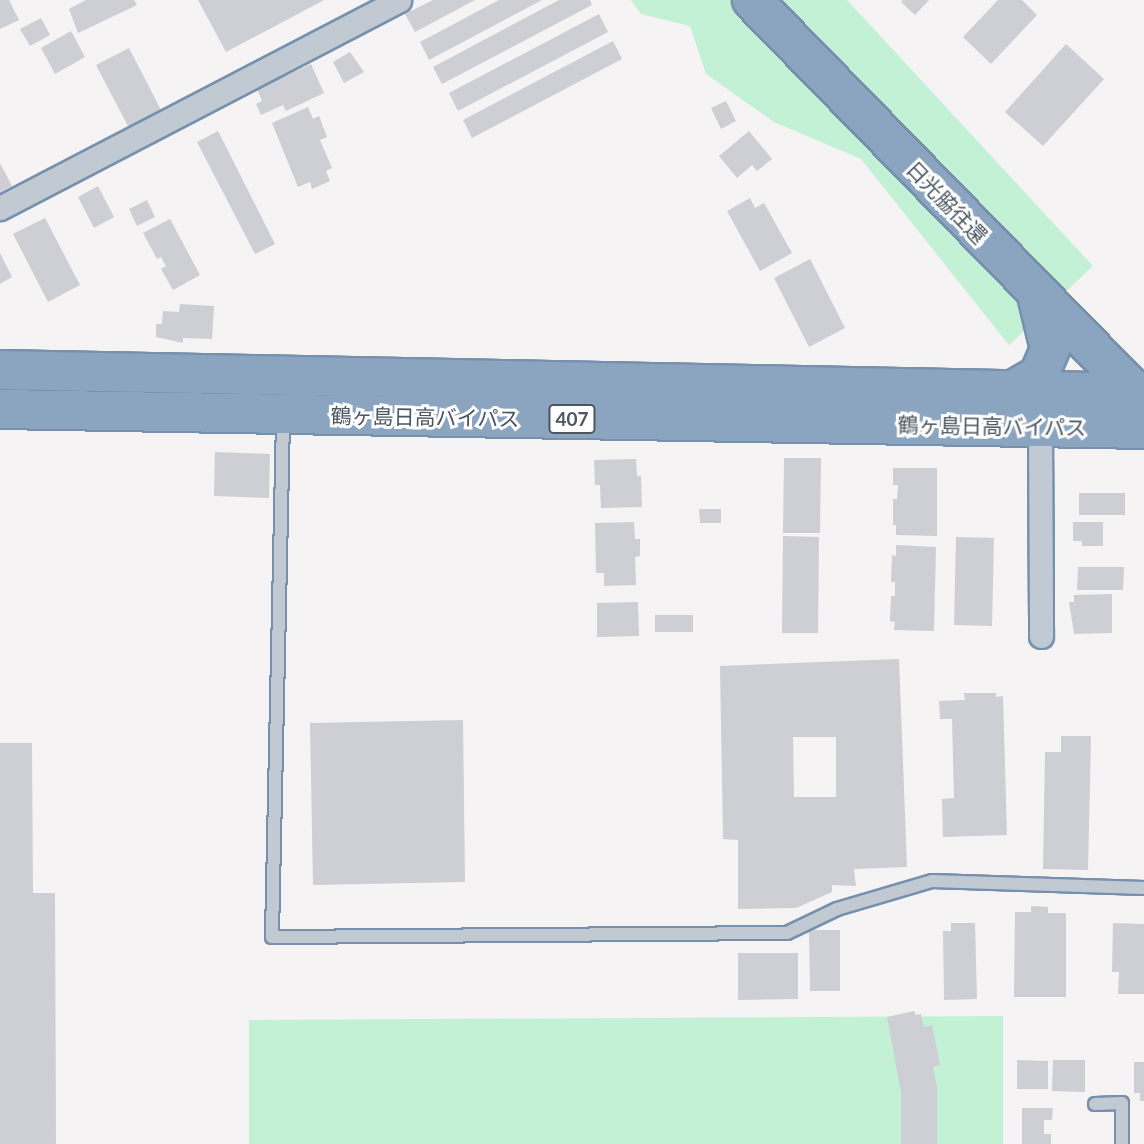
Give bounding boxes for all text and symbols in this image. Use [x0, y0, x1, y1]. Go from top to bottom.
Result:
street label: 日光脇往還 [901, 155, 993, 249]
street label: 鶴ヶ島日高バイパス [330, 403, 520, 431]
road number: 407 [548, 404, 596, 434]
street label: 鶴ヶ島日高バイパス [897, 412, 1087, 440]

